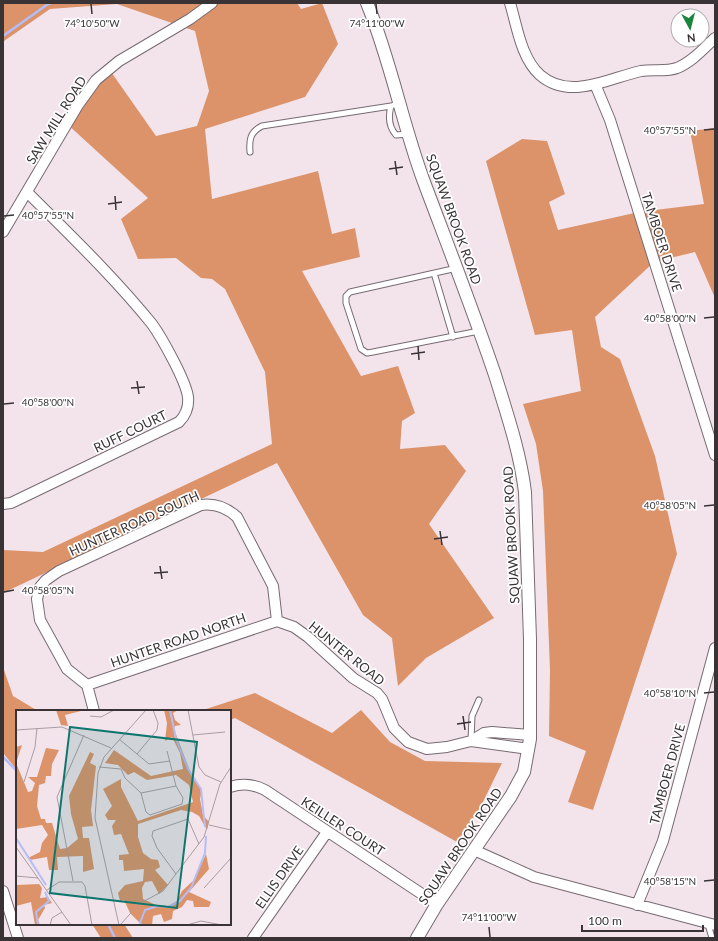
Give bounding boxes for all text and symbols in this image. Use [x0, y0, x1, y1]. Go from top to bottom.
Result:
north arrow [670, 8, 710, 48]
text: 74°10'50"W [64, 17, 120, 29]
text: 74°11'00"W [349, 17, 405, 29]
text: N [686, 31, 696, 45]
street label: SAW MILL ROAD [23, 73, 90, 167]
text: 40°57'55"N [644, 124, 696, 136]
street label: SQUAW BROOK ROAD [423, 152, 485, 287]
street label: TAMBOER DRIVE [638, 190, 686, 294]
text: 40°57'55"N [22, 209, 74, 221]
text: 40°58'00"N [644, 312, 696, 324]
text: 40°58'00"N [22, 396, 74, 408]
street label: RUFF COURT [91, 406, 169, 456]
street label: SQUAW BROOK ROAD [499, 466, 523, 604]
street label: HUNTER ROAD SOUTH [66, 487, 202, 559]
text: 40°58'05"N [644, 499, 696, 511]
text: 40°58'05"N [22, 584, 74, 596]
street label: HUNTER ROAD NORTH [108, 609, 248, 671]
street label: HUNTER ROAD [306, 618, 388, 689]
text: 40°58'10"N [644, 687, 696, 699]
inset map [16, 710, 231, 925]
street label: TAMBOER DRIVE [646, 722, 688, 826]
street label: SQUAW BROOK ROAD [415, 784, 505, 908]
street label: KEILLER COURT [298, 793, 388, 859]
street label: ELLIS DRIVE [252, 843, 306, 911]
text: 40°58'15"N [644, 875, 696, 887]
scale bar [582, 907, 703, 933]
text: 74°11'00"W [461, 911, 517, 923]
text: 100 m [588, 913, 622, 928]

